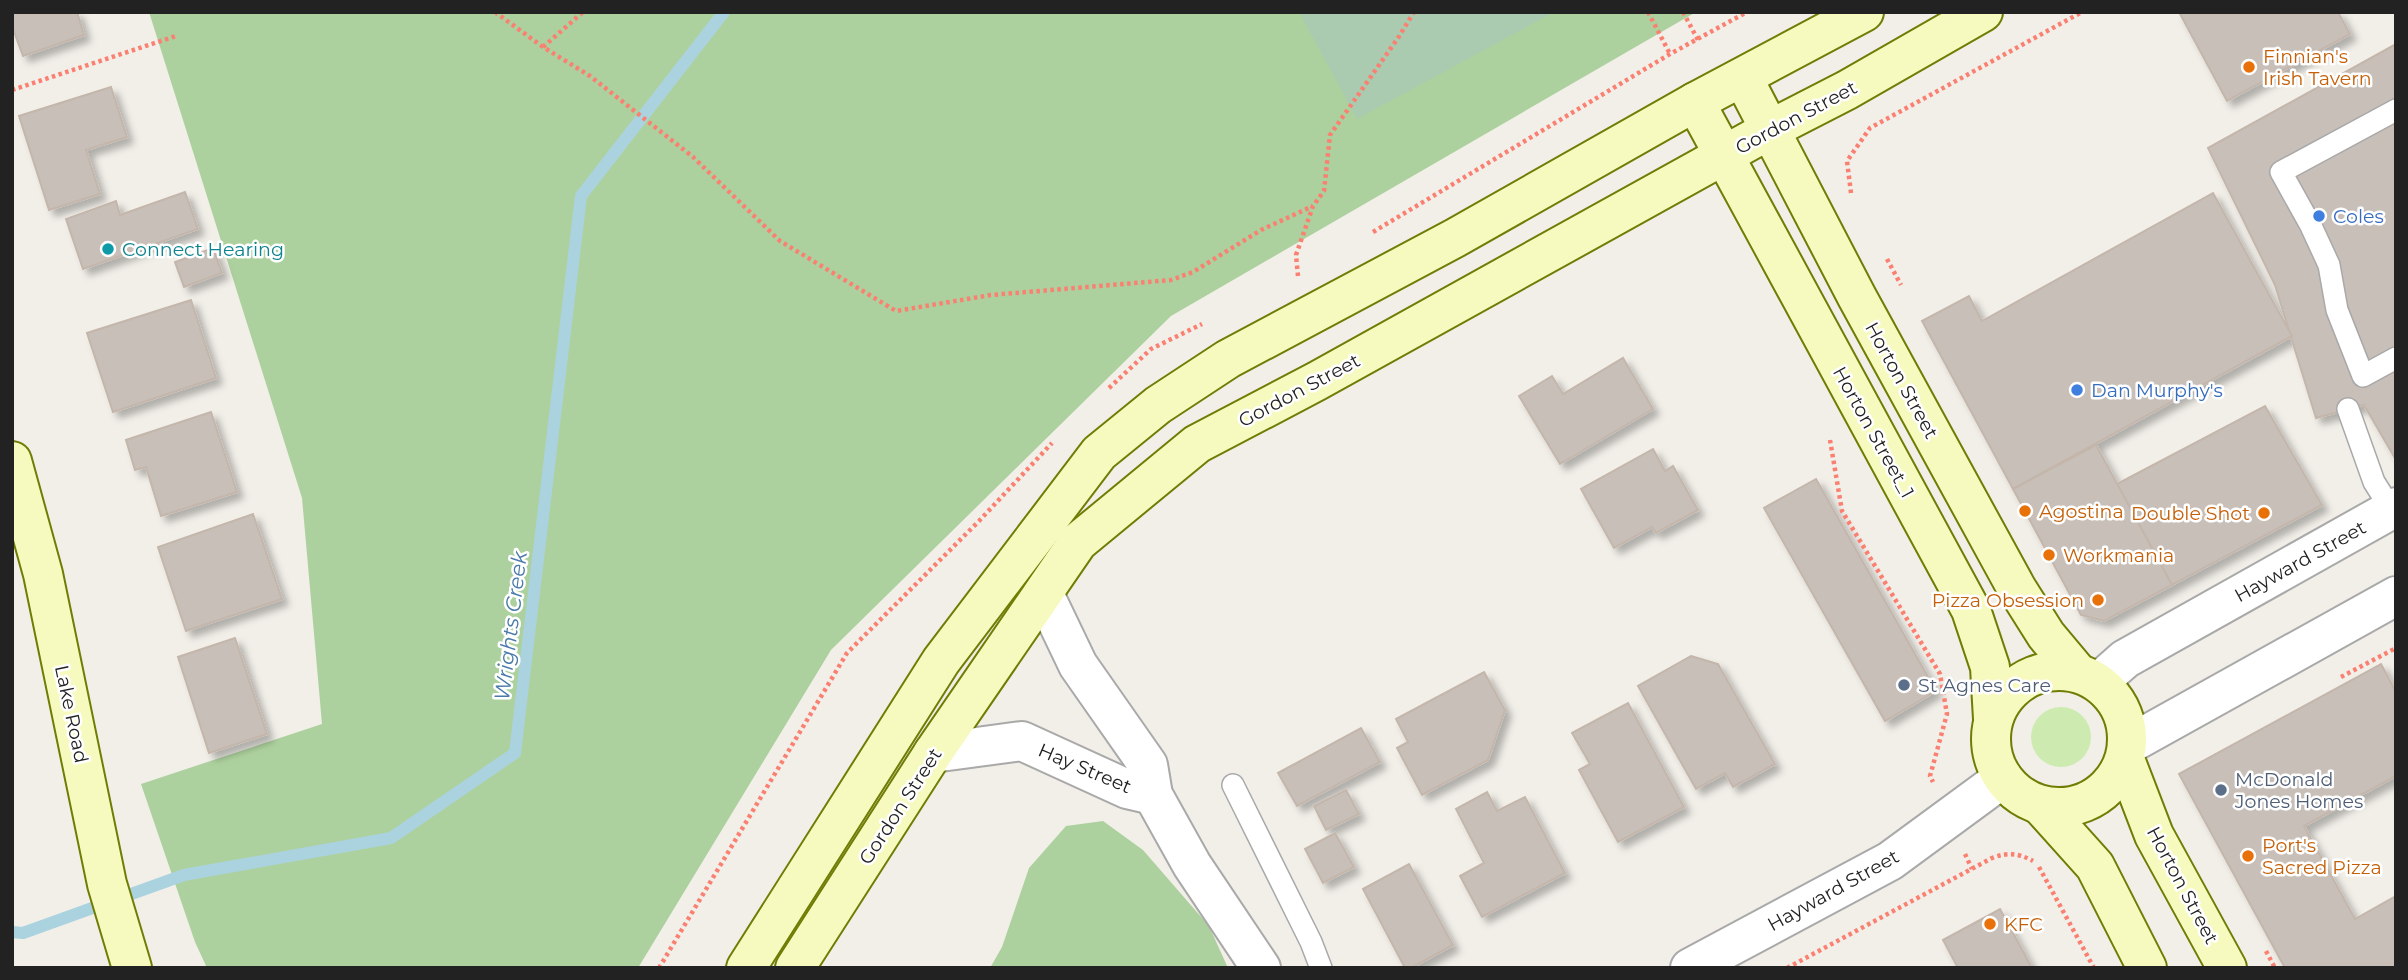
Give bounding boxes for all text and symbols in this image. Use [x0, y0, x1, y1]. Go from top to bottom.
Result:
place label: Finnian's Irish Tavern [2263, 45, 2372, 90]
marker: Finnian's Irish Tavern [2241, 59, 2257, 75]
street label: Gordon Street [1732, 76, 1861, 159]
place label: Coles [2333, 205, 2384, 228]
marker: Coles [2311, 208, 2327, 224]
place label: Connect Hearing [122, 238, 284, 261]
marker: Connect Hearing [100, 241, 116, 257]
street label: Horton Street [1860, 318, 1943, 443]
street label: Gordon Street [1235, 349, 1364, 432]
street label: Horton Street_1 [1828, 363, 1919, 502]
place label: Dan Murphy's [2091, 379, 2223, 402]
marker: Dan Murphy's [2069, 382, 2085, 398]
place label: Agostina [2039, 500, 2124, 523]
place label: Double Shot [2131, 502, 2250, 525]
marker: Agostina [2017, 503, 2033, 519]
marker: Double Shot [2256, 505, 2272, 521]
street label: Hayward Street [2231, 516, 2370, 607]
place label: Workmania [2063, 544, 2174, 567]
marker: Workmania [2041, 547, 2057, 563]
water label: Wrights Creek [489, 548, 532, 702]
place label: Pizza Obsession [1932, 589, 2084, 612]
marker: Pizza Obsession [2090, 592, 2106, 608]
street label: Lake Road [50, 663, 93, 765]
place label: St Agnes Care [1918, 674, 2051, 697]
marker: St Agnes Care [1896, 677, 1912, 693]
street label: Hay Street [1035, 739, 1135, 798]
street label: Gordon Street [854, 744, 947, 869]
place label: McDonald Jones Homes [2234, 768, 2363, 813]
marker: McDonald Jones Homes [2213, 782, 2229, 798]
street label: Horton Street [2142, 823, 2223, 948]
place label: Port's Sacred Pizza [2262, 834, 2382, 879]
street label: Hayward Street [1764, 845, 1903, 936]
marker: Port's Sacred Pizza [2240, 848, 2256, 864]
place label: KFC [2004, 913, 2043, 936]
marker: KFC [1982, 916, 1998, 932]

